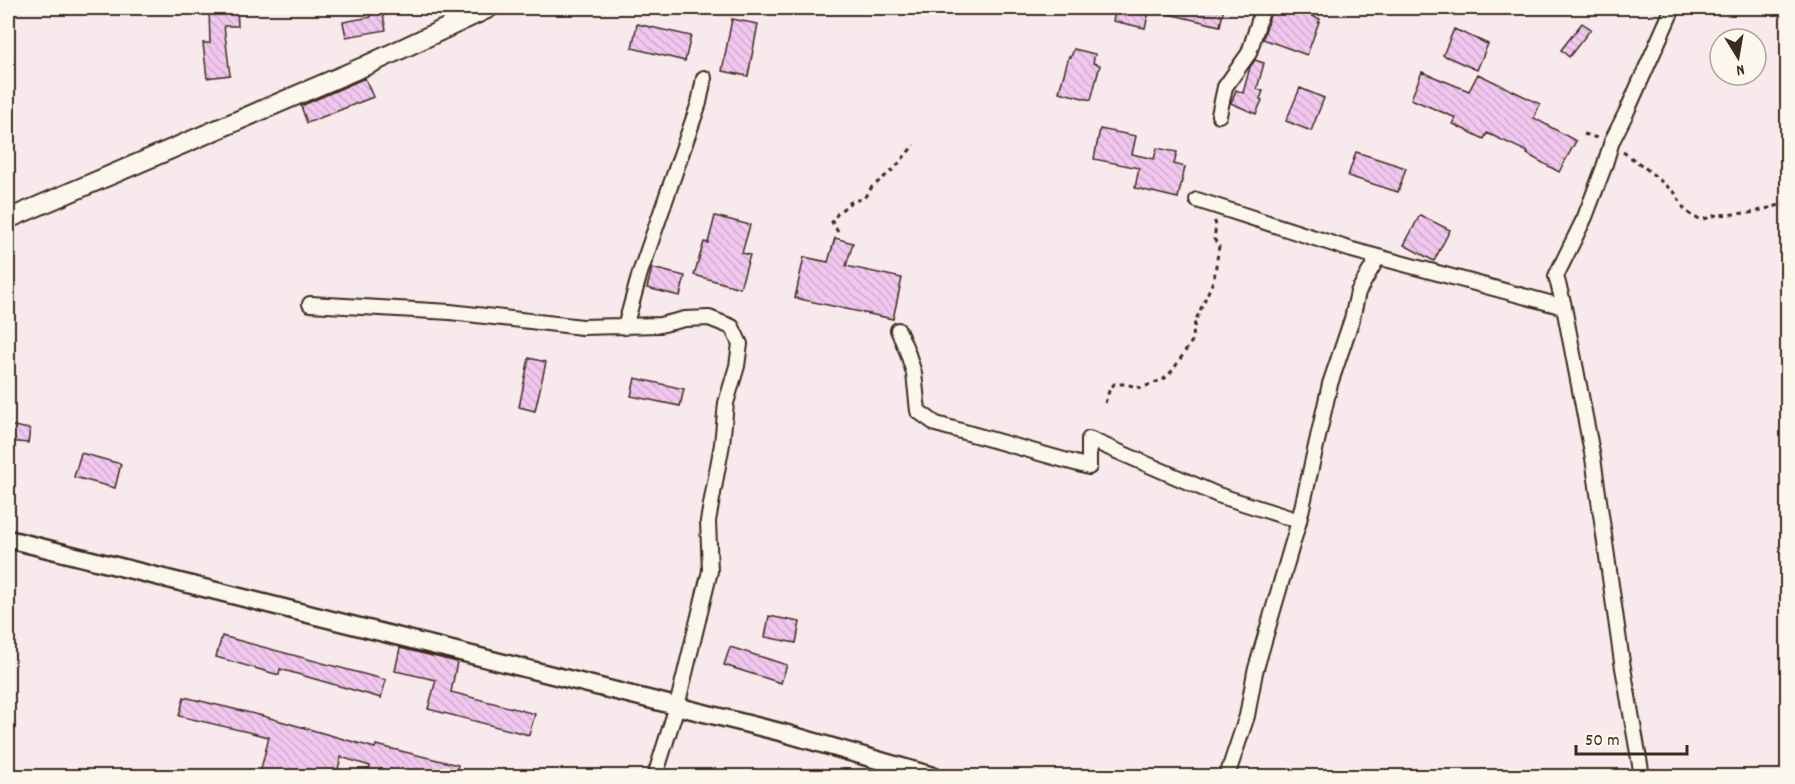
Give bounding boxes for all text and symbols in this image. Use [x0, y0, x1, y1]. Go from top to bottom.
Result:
north arrow [1708, 27, 1768, 87]
text: N [1734, 57, 1746, 81]
scale bar [1576, 718, 1687, 756]
text: 50 m [1585, 729, 1620, 754]

